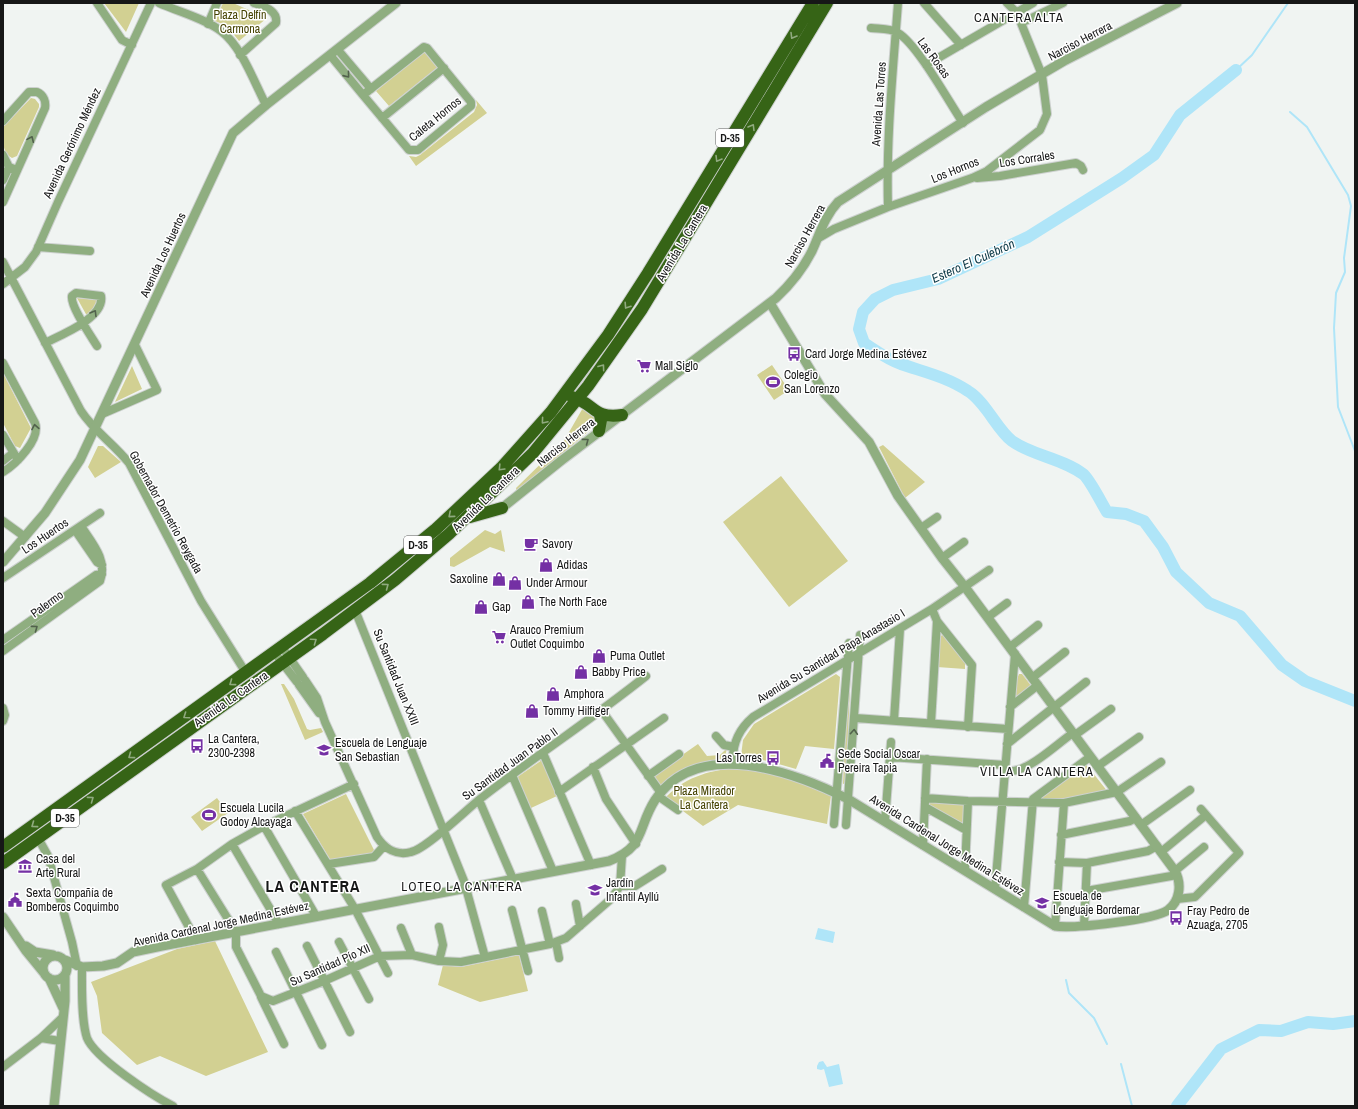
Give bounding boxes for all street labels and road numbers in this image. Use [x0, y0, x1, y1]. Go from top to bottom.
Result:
street label: Narciso Herrera [1045, 17, 1115, 64]
street label: Las Rosas [914, 34, 954, 82]
street label: Avenida Las Torres [868, 61, 890, 148]
street label: Avenida Gerónimo Méndez [39, 85, 105, 202]
street label: Caleta Hornos [406, 93, 465, 145]
road number: D-35 [716, 129, 744, 147]
street label: Los Corrales [998, 147, 1056, 171]
street label: Los Hornos [929, 153, 981, 187]
street label: Avenida La Cantera [652, 201, 712, 285]
street label: Narciso Herrera [781, 201, 829, 270]
street label: Avenida Los Huertos [136, 210, 190, 301]
street label: Narciso Herrera [533, 414, 599, 470]
street label: Gobernador Demetrio Reygada [126, 448, 207, 577]
street label: Avenida La Cantera [448, 463, 523, 536]
street label: Los Huertos [19, 514, 72, 557]
road number: D-35 [404, 536, 432, 554]
street label: Palermo [27, 587, 67, 621]
street label: Avenida Su Santidad Papa Anastasio I [753, 605, 908, 707]
street label: Su Santidad Juan XXIII [369, 627, 423, 727]
street label: Avenida La Cantera [190, 667, 272, 731]
street label: Su Santidad Juan Pablo II [459, 724, 561, 804]
street label: Avenida Cardenal Jorge Medina Estévez [866, 790, 1027, 899]
road number: D-35 [51, 809, 79, 827]
street label: Avenida Cardenal Jorge Medina Estévez [131, 898, 310, 951]
street label: Su Santidad Pío XII [287, 940, 373, 990]

